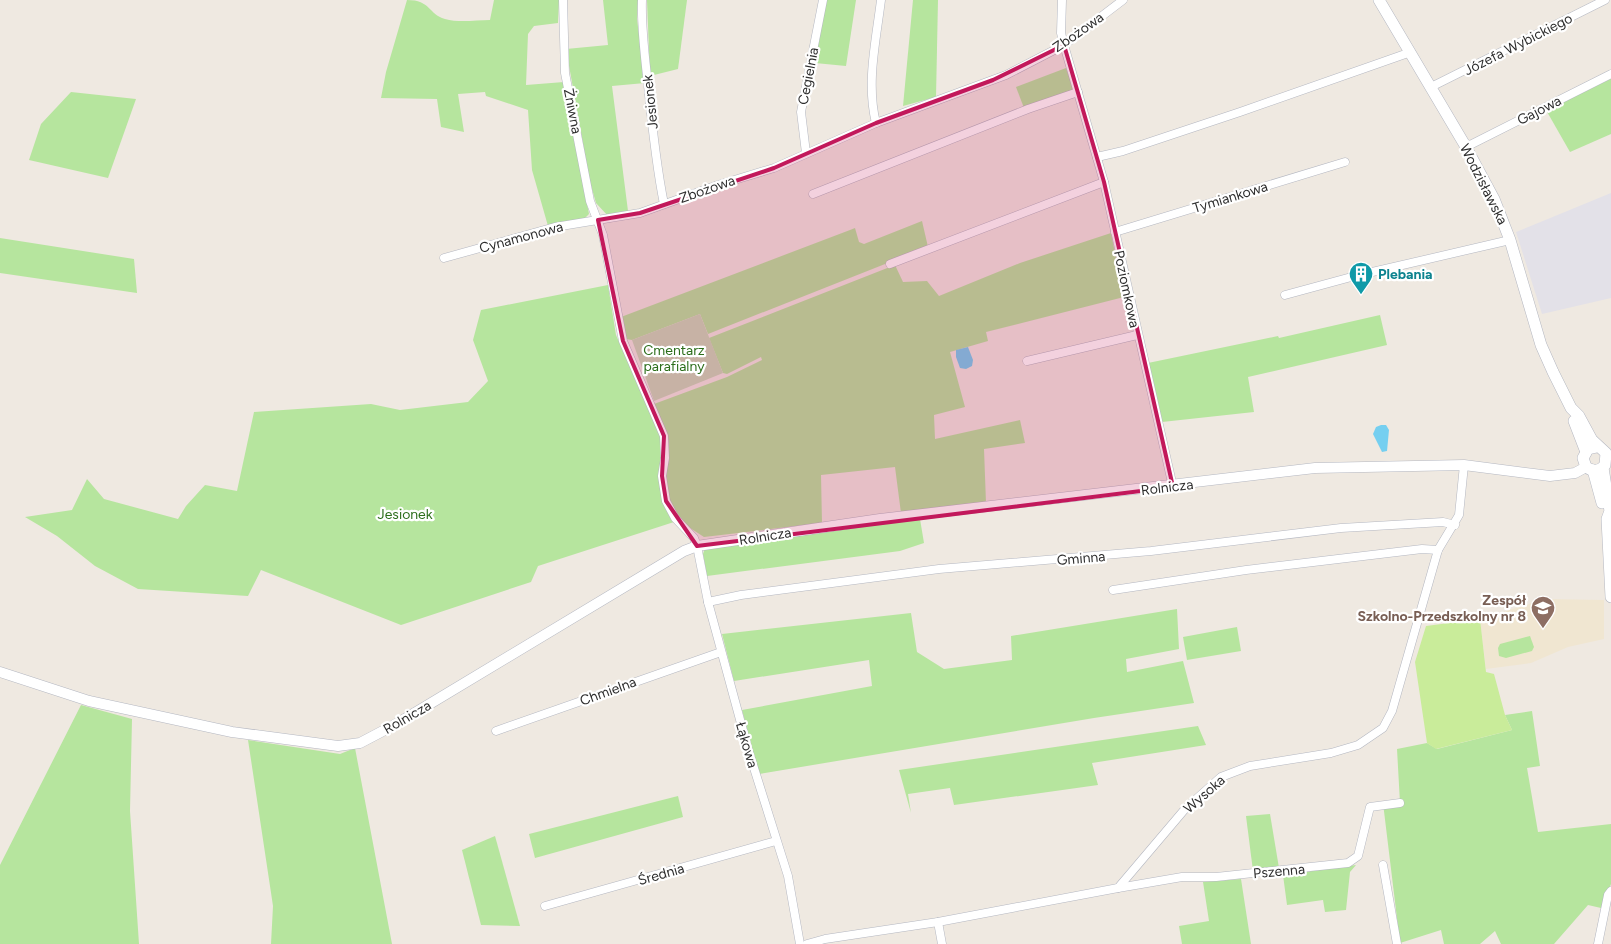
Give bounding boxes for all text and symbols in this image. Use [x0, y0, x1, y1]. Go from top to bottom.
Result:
street label: Zbożowa [1050, 9, 1107, 56]
street label: Józefa Wybickiego [1461, 10, 1575, 79]
street label: Cegielnia [795, 46, 822, 106]
street label: Jesionek [639, 74, 662, 130]
street label: Żniwna [560, 87, 585, 135]
street label: Gajowa [1514, 92, 1564, 129]
street label: Wodzisławska [1456, 141, 1511, 227]
street label: Zbożowa [677, 172, 737, 207]
street label: Tymiankowa [1191, 178, 1270, 217]
street label: Cynamonowa [477, 218, 565, 257]
street label: Poziomkowa [1110, 249, 1143, 329]
building icon: Plebania [1348, 261, 1374, 295]
place label: Plebania [1378, 266, 1433, 283]
park label: Cmentarz parafialny [643, 342, 705, 375]
street label: Rolnicza [1140, 476, 1194, 499]
park label: Jesionek [378, 506, 433, 523]
street label: Rolnicza [738, 524, 792, 549]
street label: Gminna [1056, 548, 1106, 569]
place label: Zespół Szkolno-Przedszkolny nr 8 [1358, 592, 1526, 625]
school or university icon: Zespół Szkolno-Przedszkolny nr 8 [1530, 595, 1556, 629]
street label: Chmielna [578, 673, 639, 710]
street label: Rolnicza [380, 697, 434, 738]
street label: Łąkowa [732, 720, 761, 770]
street label: Wysoka [1180, 772, 1228, 817]
street label: Średnia [636, 860, 686, 889]
street label: Pszenna [1252, 861, 1306, 882]

